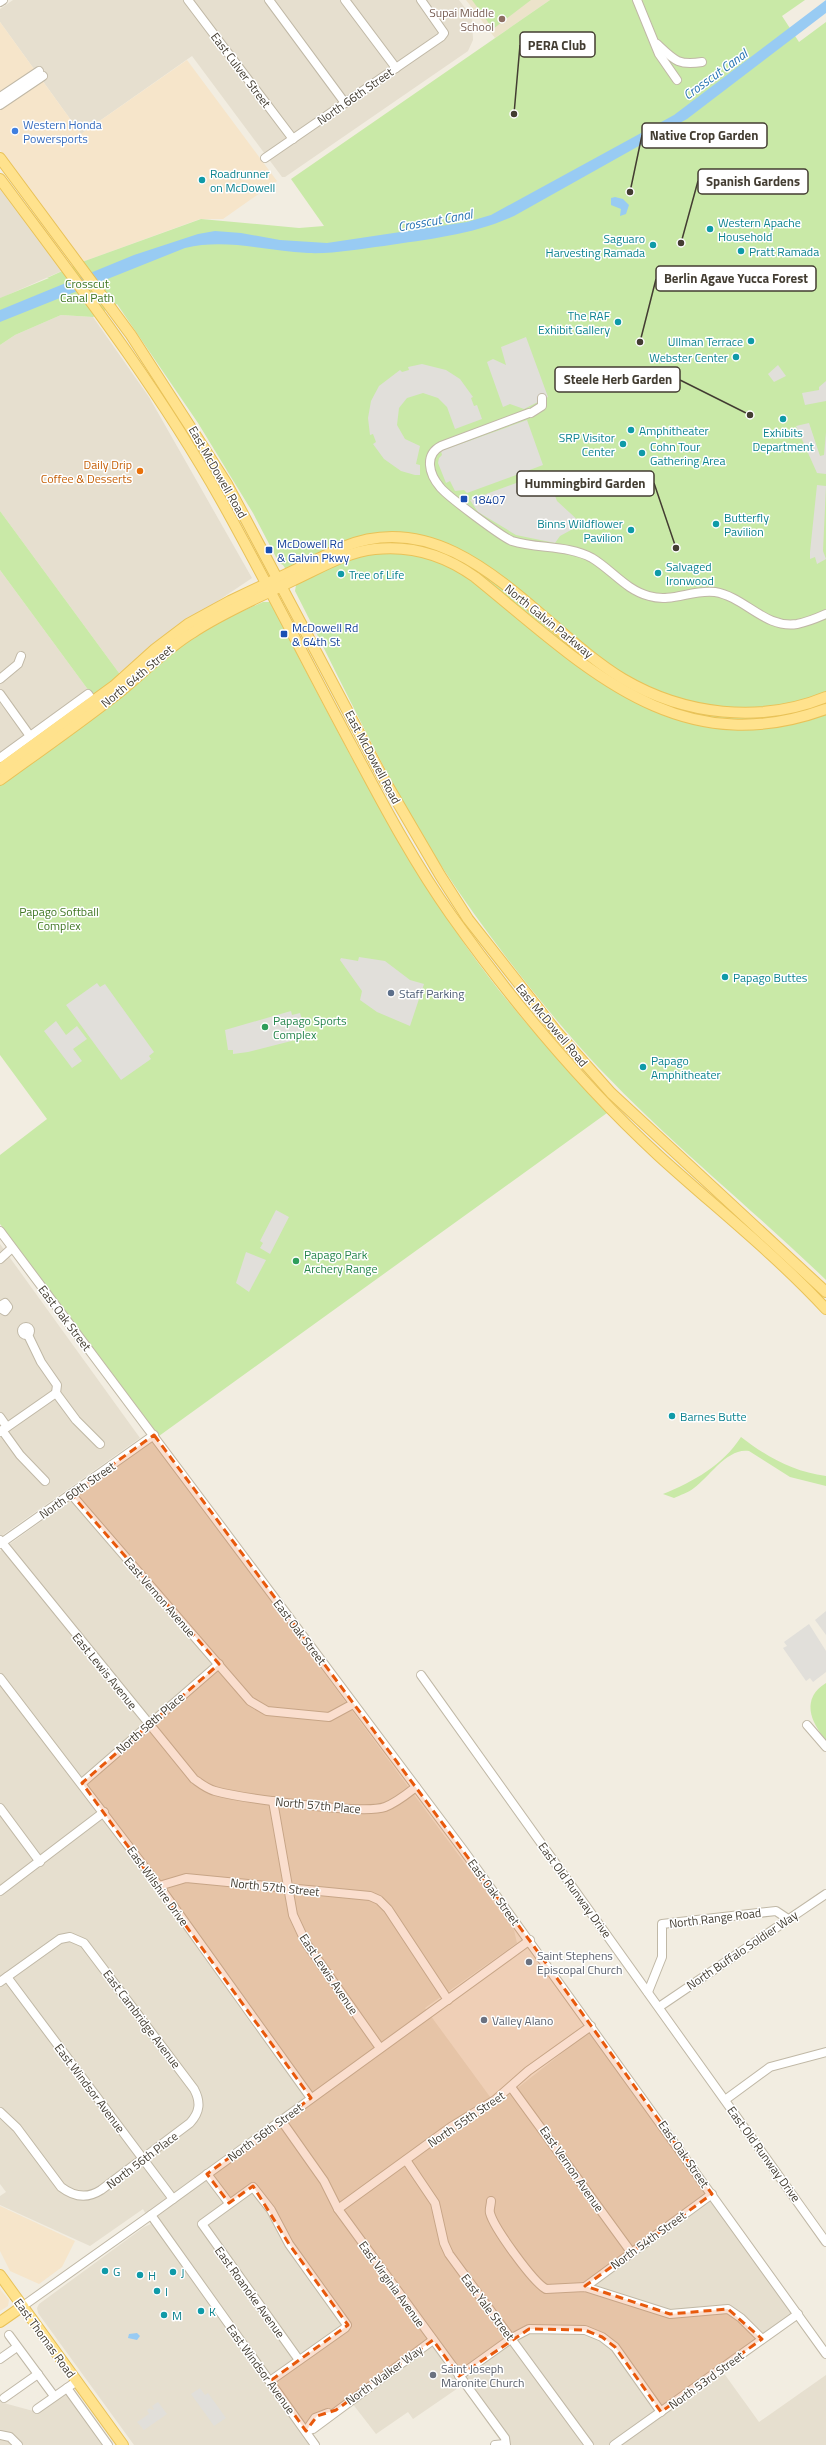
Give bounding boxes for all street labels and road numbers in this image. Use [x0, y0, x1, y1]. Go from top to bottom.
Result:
street label: East Culver Street [206, 28, 276, 112]
street label: North 66th Street [313, 62, 398, 129]
street label: East McDowell Road [184, 422, 252, 522]
street label: North Galvin Parkway [501, 579, 598, 663]
street label: North 64th Street [97, 639, 178, 712]
street label: East McDowell Road [340, 707, 406, 807]
street label: East McDowell Road [511, 979, 593, 1071]
street label: East Oak Street [34, 1281, 97, 1356]
street label: North 60th Street [35, 1456, 120, 1523]
street label: East Vernon Avenue [120, 1553, 200, 1641]
street label: East Oak Street [269, 1595, 332, 1670]
street label: East Lewis Avenue [68, 1628, 142, 1714]
street label: North 58th Place [111, 1688, 189, 1758]
street label: North 57th Place [274, 1792, 362, 1818]
street label: East Old Runway Drive [534, 1838, 616, 1942]
street label: East Wilshire Drive [122, 1842, 194, 1930]
street label: East Oak Street [463, 1855, 525, 1930]
street label: North 57th Street [229, 1873, 321, 1901]
street label: North Range Road [668, 1903, 762, 1933]
street label: North Buffalo Soldier Way [682, 1905, 802, 1994]
street label: East Lewis Avenue [295, 1930, 363, 2018]
street label: East Cambridge Avenue [98, 1966, 186, 2072]
street label: East Windsor Avenue [50, 2039, 130, 2137]
street label: North 55th Street [424, 2086, 509, 2152]
street label: North 56th Street [223, 2098, 307, 2166]
street label: East Old Runway Drive [723, 2102, 805, 2206]
street label: East Oak Street [654, 2116, 715, 2192]
street label: East Vernon Avenue [535, 2122, 609, 2216]
street label: North 56th Place [102, 2127, 182, 2193]
street label: North 54th Street [606, 2206, 690, 2274]
street label: East Virginia Avenue [354, 2237, 430, 2331]
street label: East Roanoke Avenue [210, 2242, 290, 2342]
street label: East Yale Street [457, 2270, 520, 2345]
street label: East Thomas Road [10, 2294, 80, 2382]
street label: East Windsor Avenue [222, 2320, 300, 2418]
street label: North Walker Way [341, 2340, 427, 2410]
street label: North 53rd Street [664, 2346, 748, 2414]

